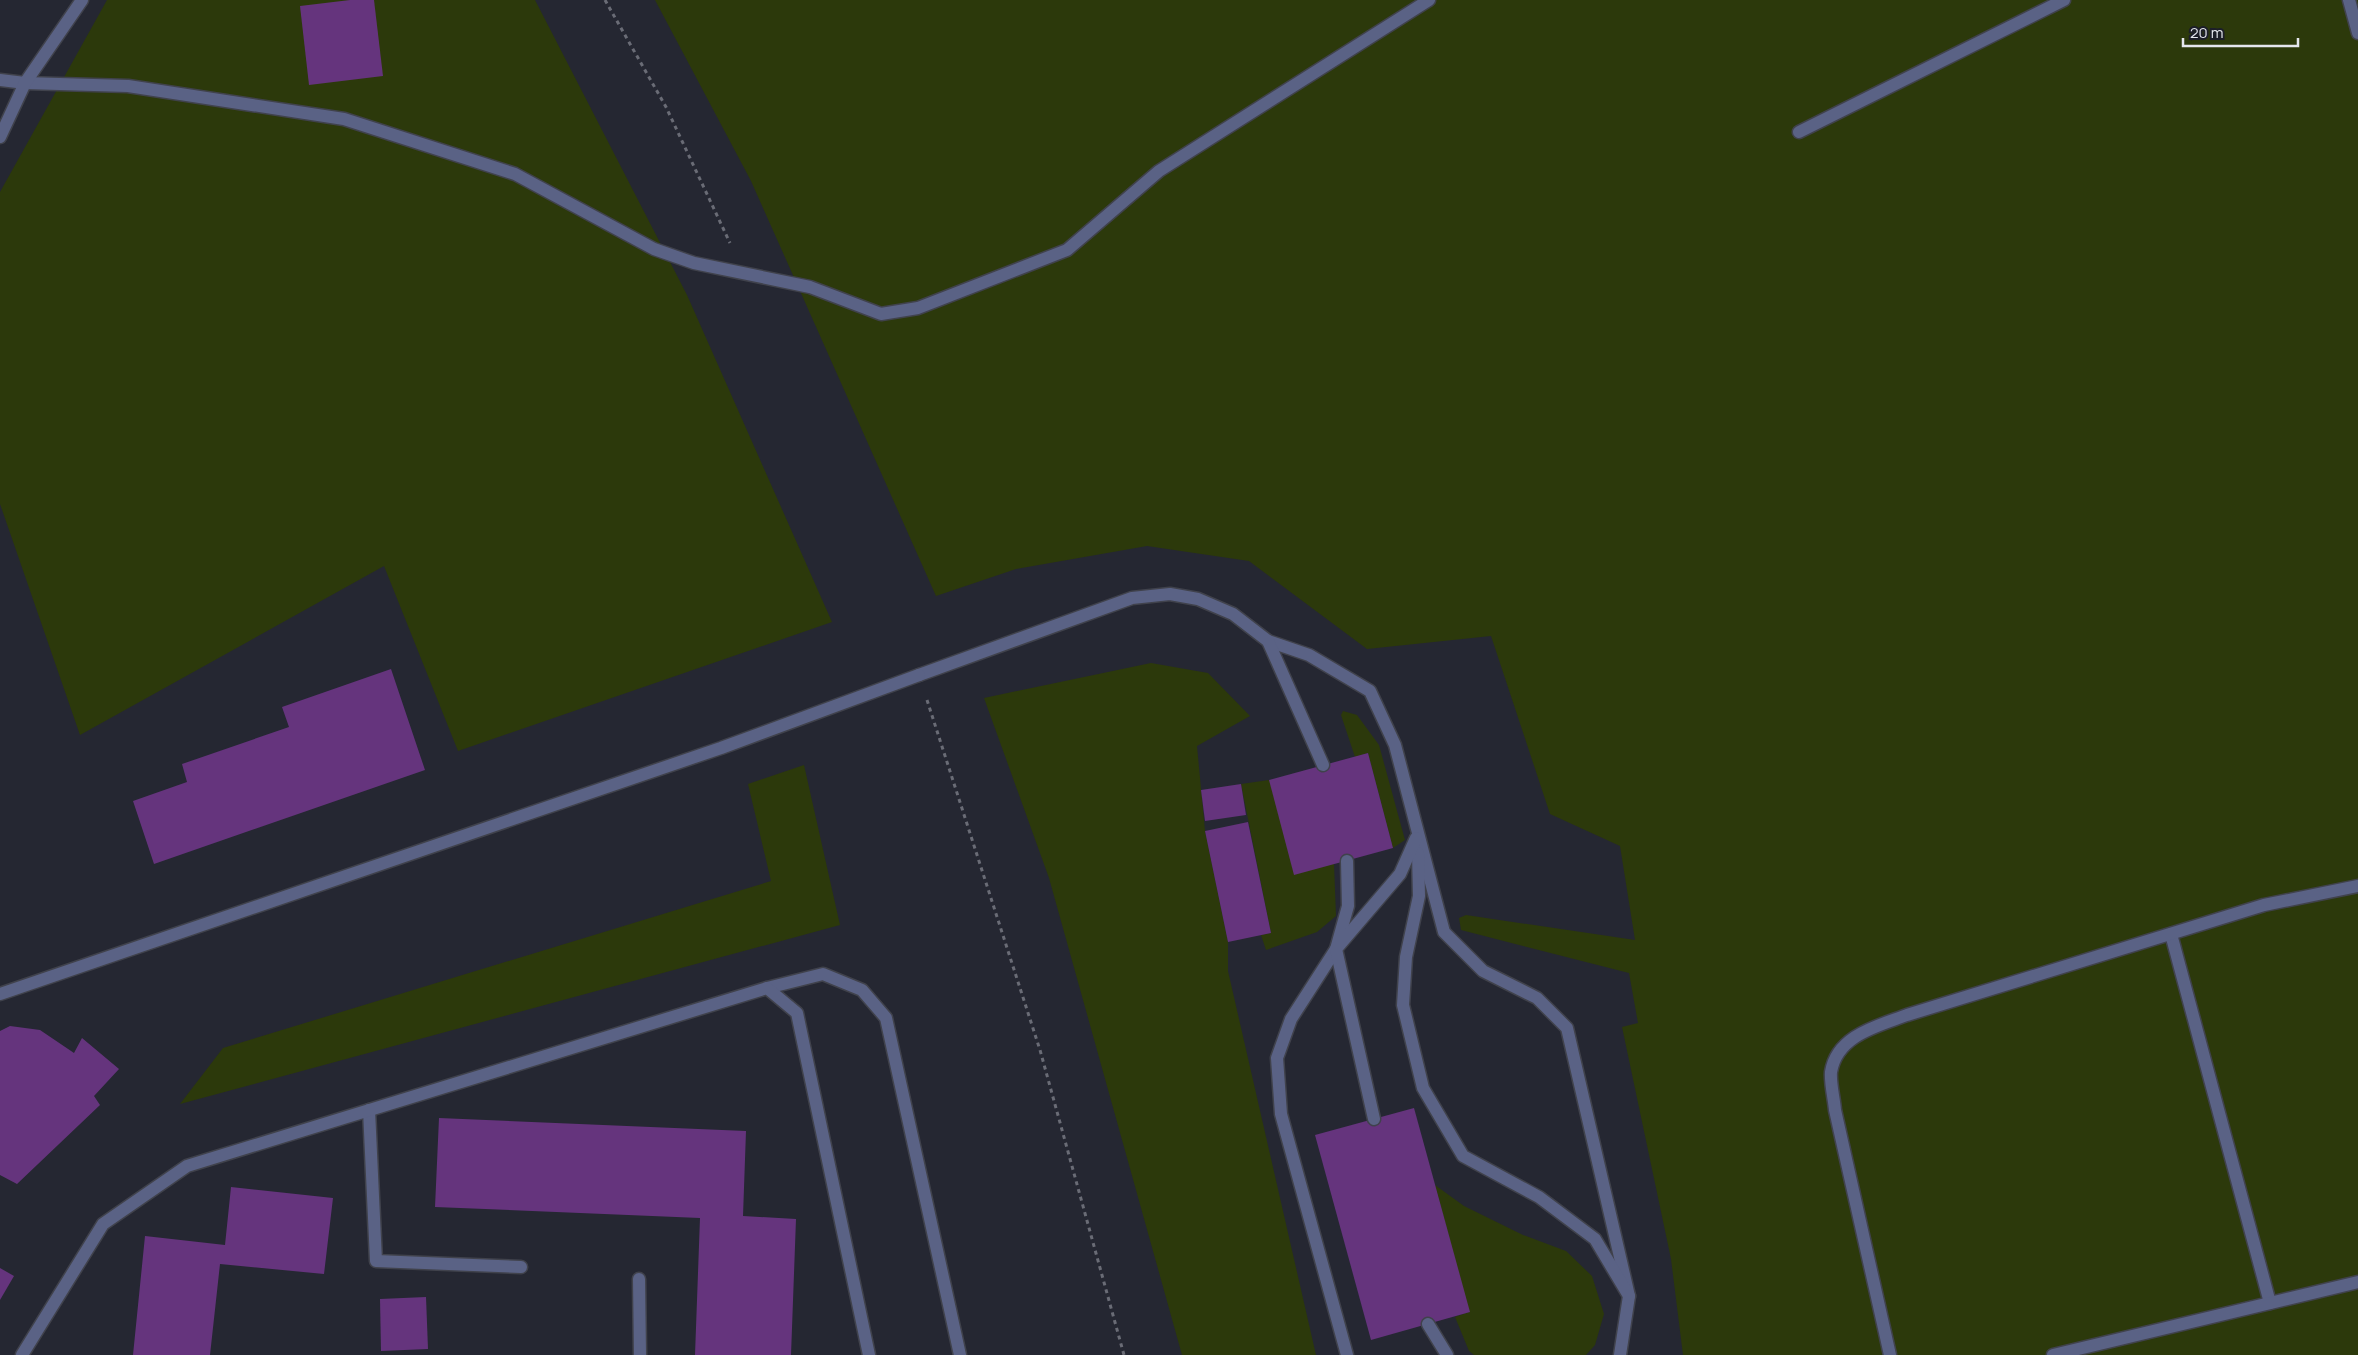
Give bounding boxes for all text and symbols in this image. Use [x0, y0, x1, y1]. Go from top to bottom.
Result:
scale bar [2183, 15, 2298, 47]
text: 20 m [2190, 22, 2223, 43]

